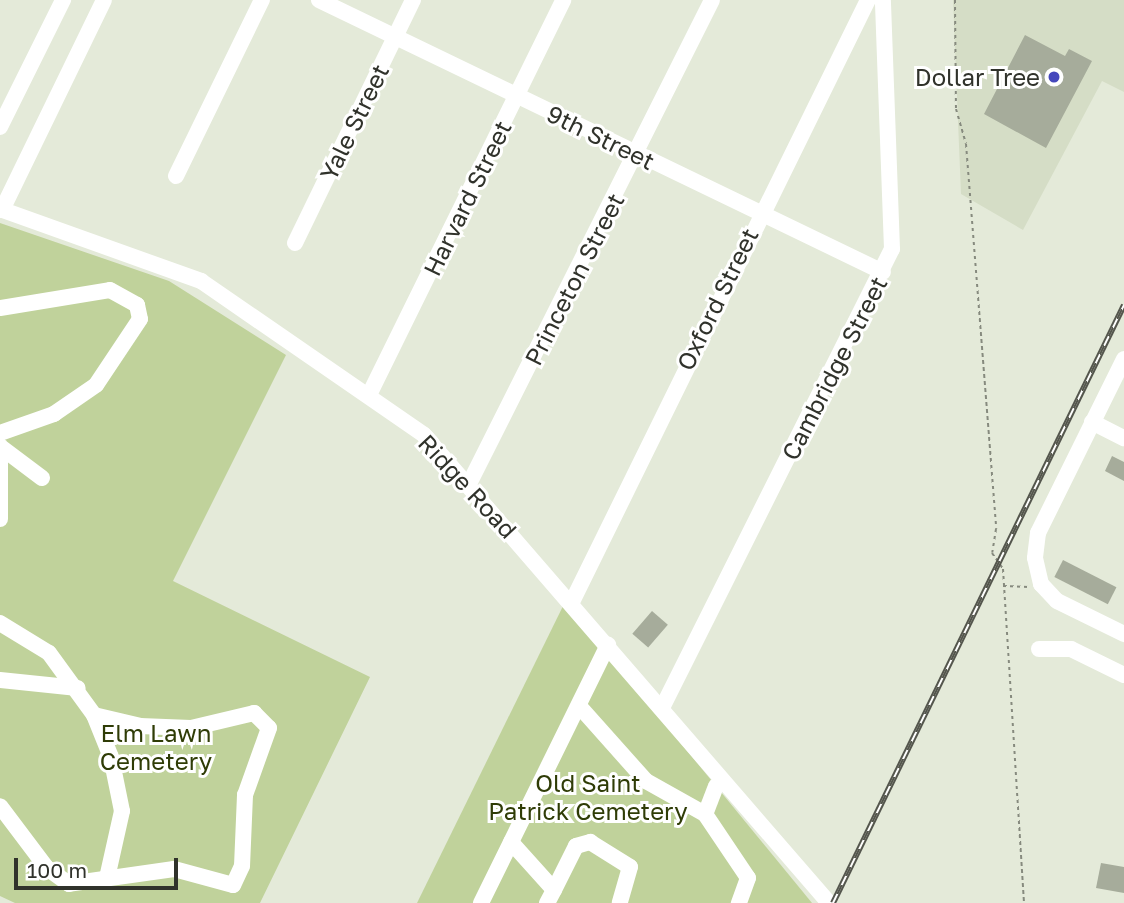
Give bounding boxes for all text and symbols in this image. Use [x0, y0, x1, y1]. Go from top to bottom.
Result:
street label: Yale Street [314, 59, 394, 185]
place label: Dollar Tree [915, 63, 1040, 91]
marker: Dollar Tree [1046, 69, 1062, 85]
street label: 9th Street [543, 99, 659, 175]
street label: Harvard Street [417, 116, 517, 280]
street label: Princeton Street [518, 188, 630, 370]
street label: Oxford Street [670, 223, 764, 375]
street label: Cambridge Street [775, 271, 893, 465]
street label: Ridge Road [413, 428, 523, 544]
park label: Elm Lawn Cemetery [100, 719, 212, 775]
park label: Old Saint Patrick Cemetery [488, 769, 688, 825]
scale bar [18, 844, 182, 888]
text: 100 m [27, 857, 87, 883]

